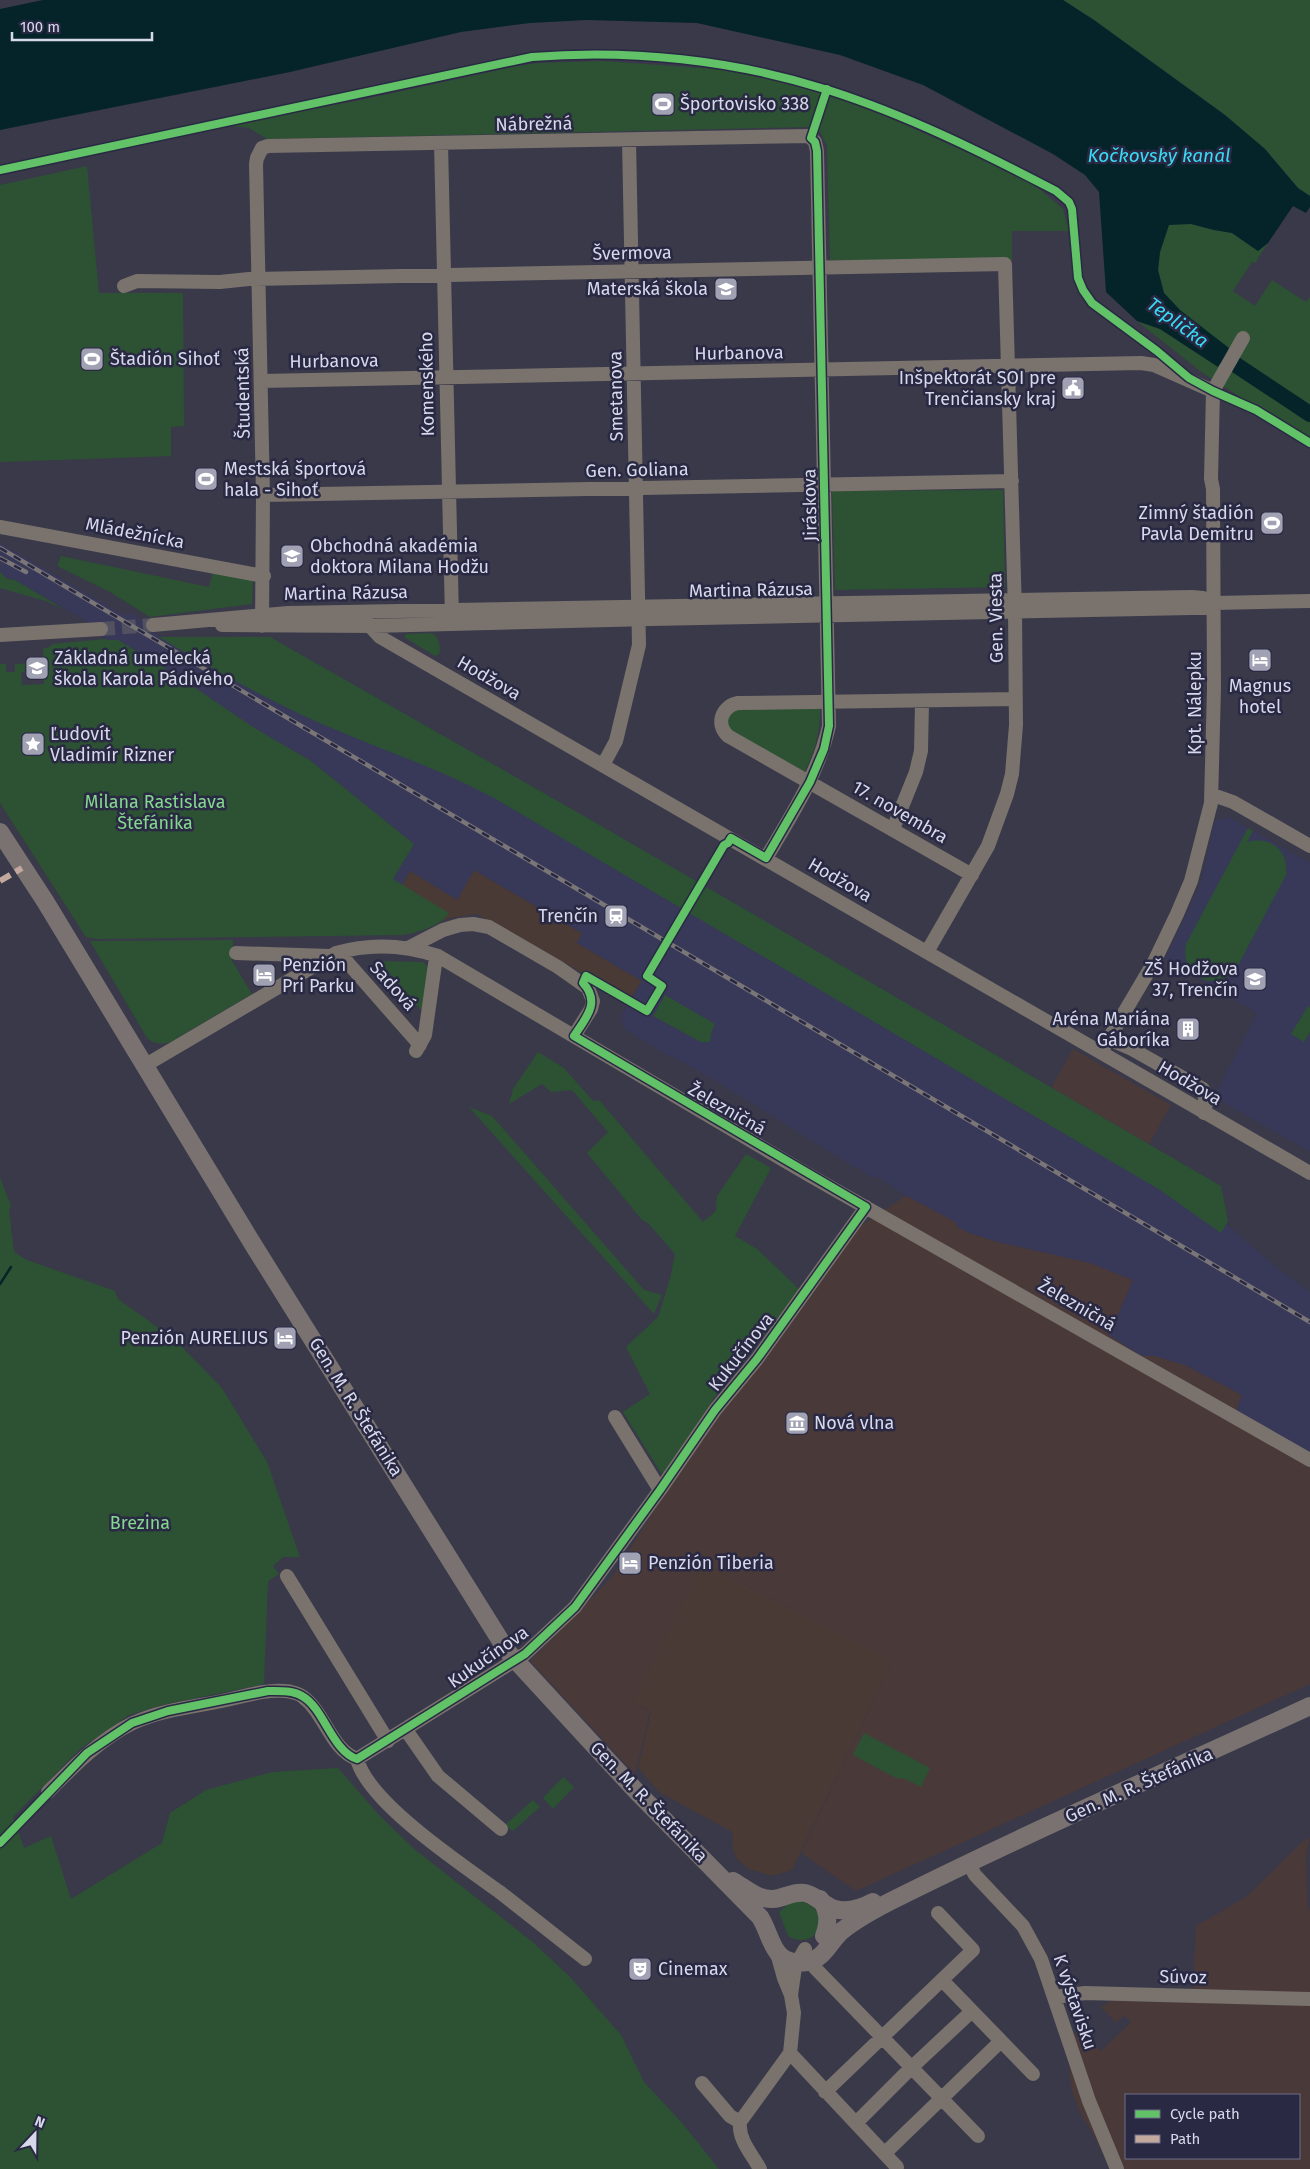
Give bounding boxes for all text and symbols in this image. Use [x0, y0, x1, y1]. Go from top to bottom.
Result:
scale bar [12, 10, 152, 42]
text: 100 m [20, 18, 60, 36]
sports icon: Športovisko 338 [650, 91, 676, 117]
place label: Športovisko 338 [680, 93, 809, 115]
street label: Nábrežná [495, 112, 573, 136]
water label: Kočkovský kanál [1088, 144, 1230, 167]
street label: Švermova [592, 241, 672, 265]
school or university icon: Materská škola [713, 276, 739, 302]
place label: Materská škola [587, 278, 708, 300]
water label: Teplička [1142, 292, 1213, 352]
street label: Komenského [415, 331, 439, 437]
street label: Hurbanova [694, 341, 784, 365]
sports icon: Štadión Sihoť [79, 346, 105, 372]
street label: Študentská [231, 347, 255, 439]
place label: Štadión Sihoť [110, 348, 221, 370]
street label: Hurbanova [289, 349, 379, 373]
street label: Smetanova [604, 351, 628, 441]
place label: Inšpektorát SOI pre Trenčiansky kraj [899, 367, 1056, 410]
public building icon: Inšpektorát SOI pre Trenčiansky kraj [1060, 375, 1086, 401]
place label: Mestská športová hala - Sihoť [224, 458, 366, 501]
street label: Gen. Goliana [585, 458, 689, 482]
sports icon: Mestská športová hala - Sihoť [193, 466, 219, 492]
street label: Jiráskova [798, 468, 822, 542]
place label: Zimný štadión Pavla Demitru [1139, 502, 1254, 545]
sports icon: Zimný štadión Pavla Demitru [1259, 510, 1285, 536]
street label: Mládežnícka [84, 513, 186, 553]
place label: Obchodná akadémia doktora Milana Hodžu [310, 535, 489, 578]
school or university icon: Obchodná akadémia doktora Milana Hodžu [279, 543, 305, 569]
street label: Gen. Viesta [984, 573, 1008, 663]
street label: Martina Rázusa [689, 578, 813, 602]
street label: Martina Rázusa [284, 581, 408, 605]
place label: Základná umelecká škola Karola Pádivého [54, 647, 233, 690]
hotel icon: Magnus hotel [1247, 647, 1273, 673]
street label: Hodžova [453, 651, 525, 705]
street label: Kpt. Nálepku [1184, 651, 1206, 755]
school or university icon: Základná umelecká škola Karola Pádivého [24, 655, 50, 681]
place label: Magnus hotel [1229, 675, 1291, 718]
place label: Ľudovít Vladimír Rizner [50, 723, 174, 766]
place icon: Ľudovít Vladimír Rizner [20, 731, 46, 757]
street label: 17. novembra [848, 776, 952, 848]
park label: Milana Rastislava Štefánika [85, 791, 225, 834]
street label: Hodžova [804, 853, 876, 907]
station icon: Trenčín [603, 903, 629, 929]
place label: Trenčín [538, 905, 598, 927]
place label: Penzión Pri Parku [282, 954, 355, 997]
street label: Sadová [365, 957, 421, 1015]
place label: ZŠ Hodžova 37, Trenčín [1144, 958, 1238, 1001]
hotel icon: Penzión Pri Parku [251, 962, 277, 988]
school or university icon: ZŠ Hodžova 37, Trenčín [1242, 966, 1268, 992]
place label: Aréna Mariána Gáboríka [1052, 1008, 1170, 1051]
building icon: Aréna Mariána Gáboríka [1175, 1016, 1201, 1042]
street label: Hodžova [1154, 1056, 1226, 1110]
street label: Železničná [684, 1078, 770, 1140]
street label: Železničná [1034, 1274, 1120, 1336]
street label: Kukučínova [704, 1308, 778, 1396]
hotel icon: Penzión AURELIUS [272, 1325, 298, 1351]
place label: Penzión AURELIUS [121, 1327, 268, 1349]
street label: Gen. M. R. Štefánika [304, 1334, 408, 1480]
museum icon: Nová vlna [784, 1410, 810, 1436]
place label: Nová vlna [814, 1412, 894, 1434]
park label: Brezina [110, 1512, 170, 1534]
hotel icon: Penzión Tiberia [617, 1550, 643, 1576]
place label: Penzión Tiberia [648, 1552, 774, 1574]
street label: Kukučínova [443, 1621, 533, 1693]
street label: Gen. M. R. Štefánika [586, 1737, 712, 1867]
street label: Gen. M. R. Štefánika [1062, 1743, 1216, 1827]
street label: K výstavisku [1048, 1952, 1102, 2052]
theatre icon: Cinemax [627, 1956, 653, 1982]
place label: Cinemax [658, 1958, 728, 1980]
street label: Súvoz [1159, 1966, 1207, 1988]
legend [1125, 2094, 1300, 2159]
text: Cycle path [1170, 2105, 1240, 2123]
north arrow [10, 2109, 60, 2159]
text: N [32, 2113, 47, 2132]
text: Path [1170, 2130, 1200, 2148]

